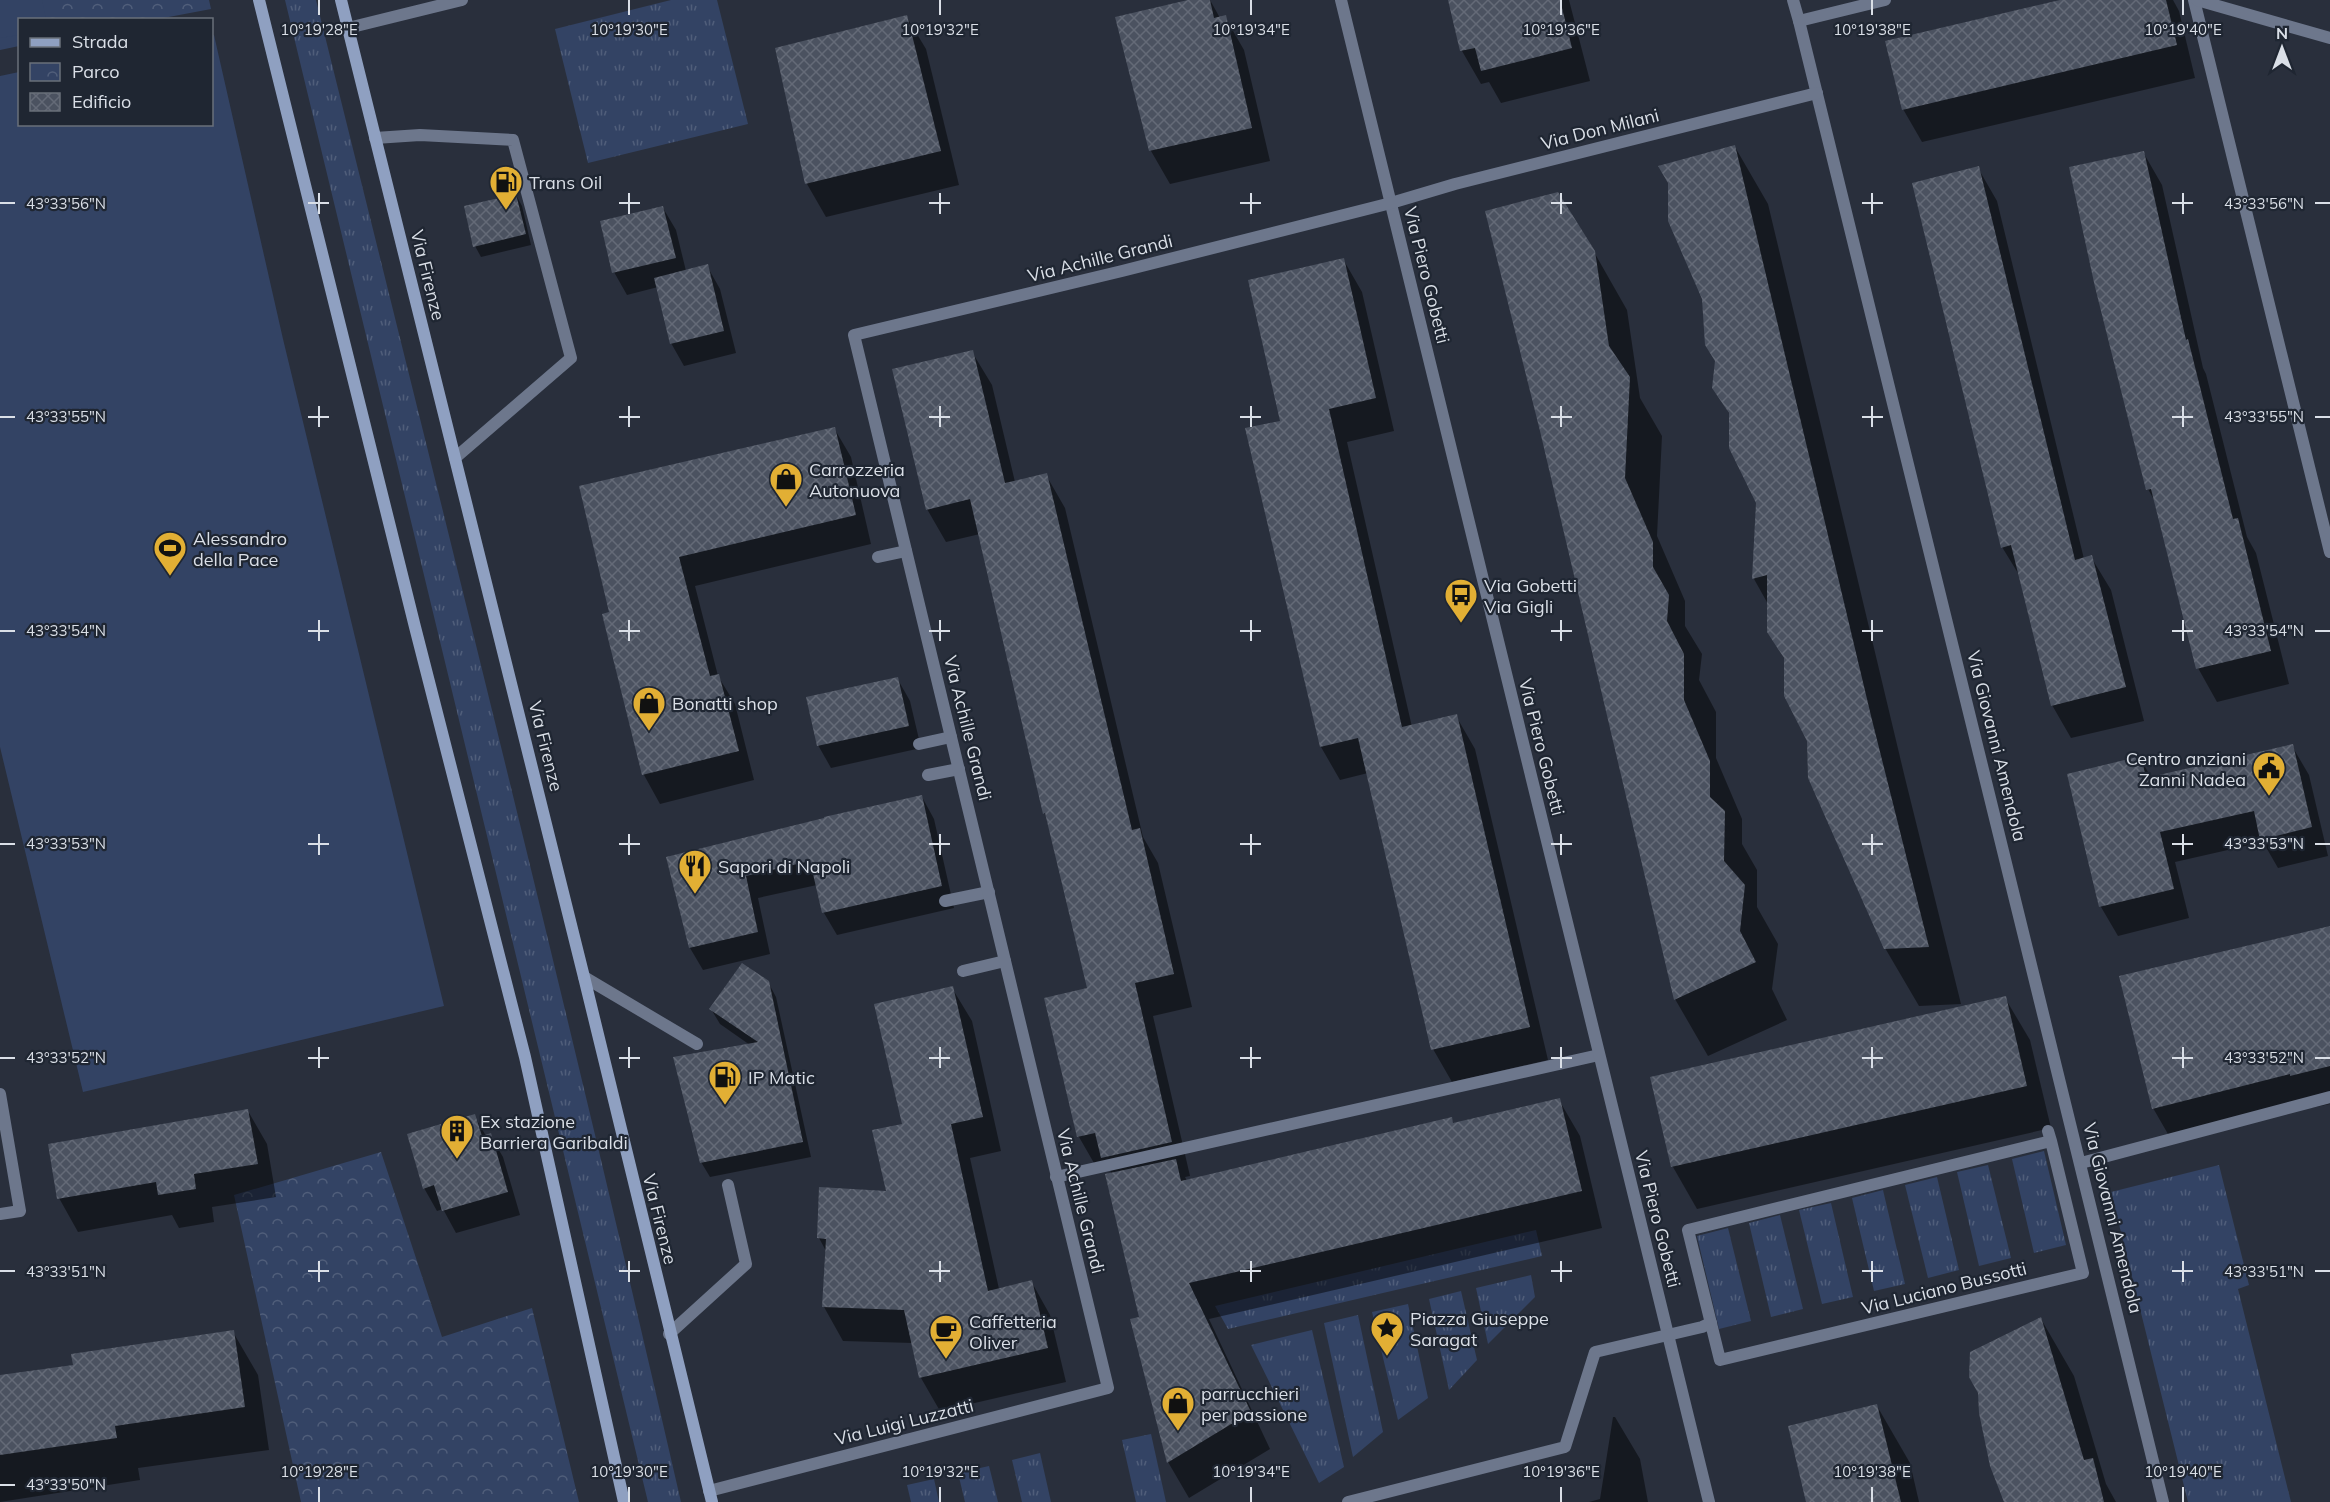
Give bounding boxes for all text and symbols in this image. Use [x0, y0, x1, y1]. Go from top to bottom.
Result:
legend [18, 18, 213, 126]
north arrow [2252, 18, 2312, 78]
text: 10°19'28"E [280, 20, 358, 39]
text: 10°19'30"E [590, 20, 668, 39]
text: 10°19'32"E [901, 20, 979, 39]
text: 10°19'34"E [1212, 20, 1290, 39]
text: 10°19'36"E [1522, 20, 1600, 39]
text: 10°19'38"E [1833, 20, 1911, 39]
text: 10°19'40"E [2144, 20, 2222, 39]
text: N [2276, 23, 2288, 43]
text: Strada [72, 30, 128, 53]
text: Parco [72, 60, 120, 83]
text: Edificio [72, 90, 131, 113]
street label: Via Don Milani [1539, 103, 1661, 155]
fuel station icon: Trans Oil [488, 164, 524, 211]
place label: Trans Oil [529, 171, 602, 194]
text: 43°33'56"N [26, 194, 106, 213]
text: 43°33'56"N [2224, 194, 2304, 213]
street label: Via Piero Gobetti [1399, 204, 1455, 346]
street label: Via Firenze [406, 227, 450, 323]
street label: Via Achille Grandi [1025, 229, 1175, 287]
text: 43°33'55"N [26, 407, 106, 426]
text: 43°33'55"N [2224, 407, 2304, 426]
place label: Carrozzeria Autonuova [809, 458, 905, 502]
shop icon: Carrozzeria Autonuova [768, 461, 804, 508]
place label: Alessandro della Pace [193, 527, 287, 571]
sports icon: Alessandro della Pace [152, 530, 188, 577]
place label: Via Gobetti Via Gigli [1484, 574, 1577, 618]
bus stop icon: Via Gobetti Via Gigli [1443, 577, 1479, 624]
text: 43°33'54"N [26, 621, 106, 640]
text: 43°33'54"N [2224, 621, 2304, 640]
street label: Via Giovanni Amendola [1962, 648, 2032, 844]
street label: Via Achille Grandi [939, 653, 997, 803]
street label: Via Piero Gobetti [1514, 676, 1570, 818]
shop icon: Bonatti shop [631, 685, 667, 732]
place label: Bonatti shop [672, 692, 778, 715]
street label: Via Firenze [524, 698, 568, 794]
place label: Centro anziani Zanni Nadea [2126, 747, 2246, 791]
public building icon: Centro anziani Zanni Nadea [2251, 750, 2287, 797]
text: 43°33'53"N [26, 834, 106, 853]
text: 43°33'53"N [2224, 834, 2304, 853]
restaurant icon: Sapori di Napoli [677, 848, 713, 895]
place label: Sapori di Napoli [718, 855, 850, 878]
text: 43°33'52"N [26, 1048, 106, 1067]
text: 43°33'52"N [2224, 1048, 2304, 1067]
fuel station icon: IP Matic [707, 1059, 743, 1106]
place label: IP Matic [748, 1066, 815, 1089]
place label: Ex stazione Barriera Garibaldi [480, 1110, 628, 1154]
building icon: Ex stazione Barriera Garibaldi [439, 1113, 475, 1160]
street label: Via Giovanni Amendola [2078, 1120, 2148, 1316]
street label: Via Achille Grandi [1052, 1126, 1110, 1276]
street label: Via Piero Gobetti [1630, 1148, 1686, 1290]
street label: Via Firenze [638, 1171, 682, 1267]
street label: Via Luciano Bussotti [1859, 1256, 2029, 1320]
text: 43°33'51"N [26, 1262, 106, 1281]
text: 43°33'51"N [2224, 1262, 2304, 1281]
place label: Piazza Giuseppe Saragat [1410, 1307, 1549, 1351]
place label: Caffetteria Oliver [969, 1310, 1057, 1354]
place icon: Piazza Giuseppe Saragat [1369, 1310, 1405, 1357]
cafe icon: Caffetteria Oliver [928, 1313, 964, 1360]
place label: parrucchieri per passione [1201, 1382, 1307, 1426]
shop icon: parrucchieri per passione [1160, 1385, 1196, 1432]
street label: Via Luigi Luzzatti [832, 1394, 976, 1450]
text: 10°19'28"E [280, 1462, 358, 1481]
text: 10°19'30"E [590, 1462, 668, 1481]
text: 10°19'32"E [901, 1462, 979, 1481]
text: 10°19'34"E [1212, 1462, 1290, 1481]
text: 10°19'36"E [1522, 1462, 1600, 1481]
text: 10°19'38"E [1833, 1462, 1911, 1481]
text: 10°19'40"E [2144, 1462, 2222, 1481]
text: 43°33'50"N [26, 1475, 106, 1494]

